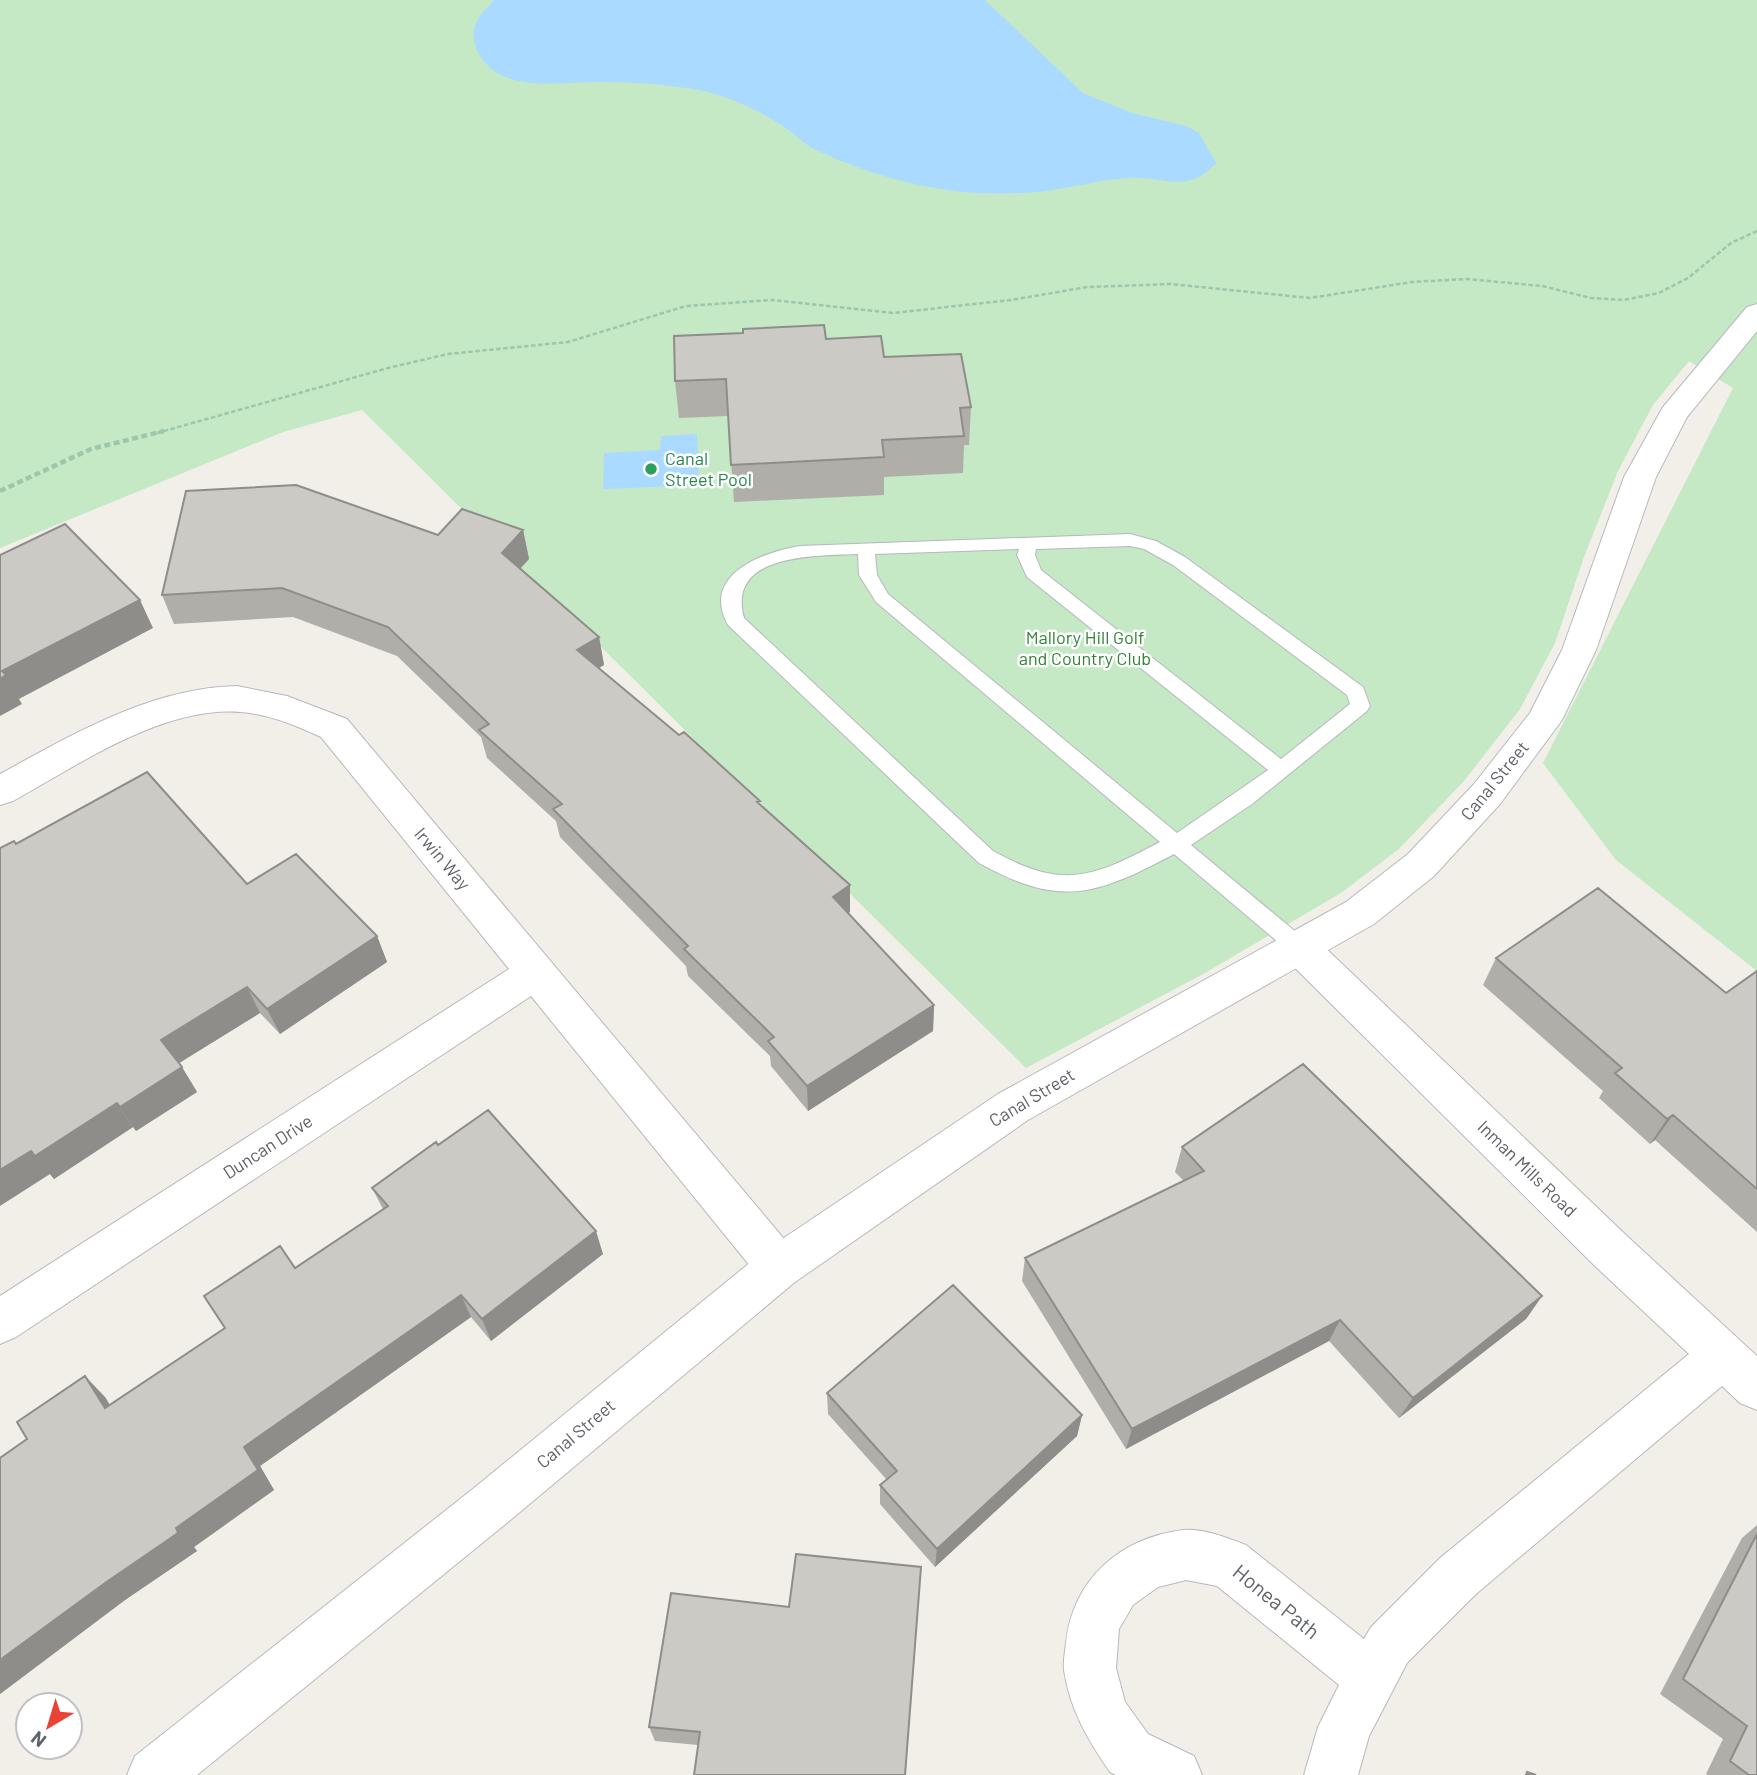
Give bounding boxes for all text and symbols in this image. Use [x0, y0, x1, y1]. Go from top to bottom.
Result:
place label: Canal Street Pool [665, 447, 752, 490]
marker: Canal Street Pool [643, 461, 659, 477]
park label: Mallory Hill Golf and Country Club [1019, 626, 1151, 669]
street label: Canal Street [1456, 736, 1533, 825]
street label: Irwin Way [410, 823, 475, 894]
street label: Canal Street [985, 1063, 1078, 1131]
street label: Duncan Drive [219, 1109, 316, 1183]
street label: Inman Mills Road [1473, 1115, 1582, 1221]
street label: Canal Street [532, 1394, 619, 1472]
street label: Honea Path [1229, 1558, 1325, 1643]
north arrow [14, 1691, 84, 1761]
text: N [26, 1727, 50, 1753]

